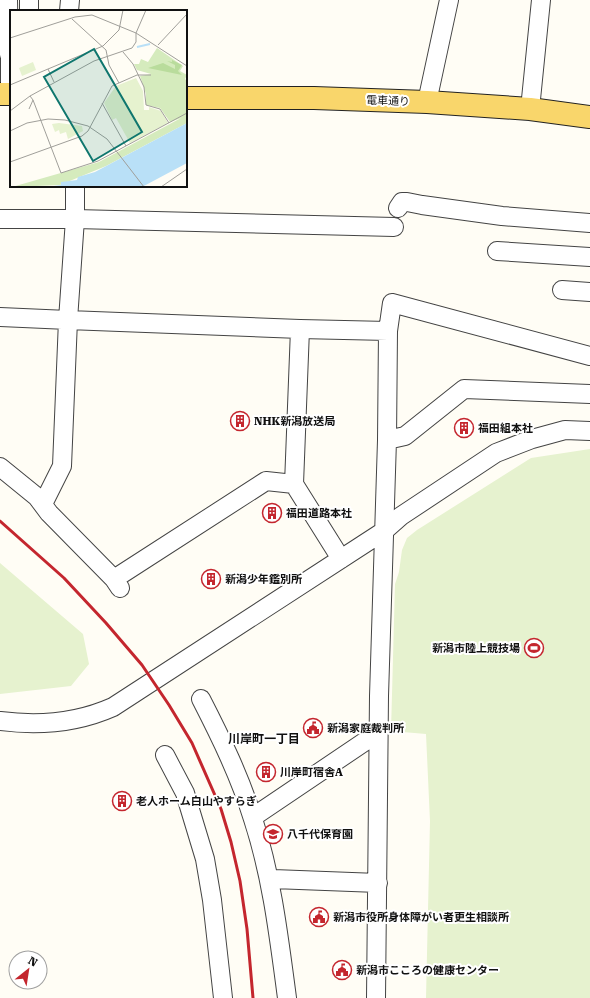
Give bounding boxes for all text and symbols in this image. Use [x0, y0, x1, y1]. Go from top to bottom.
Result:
inset map [10, 10, 187, 187]
street label: 電車通り [366, 94, 410, 108]
building icon: NHK新潟放送局 [229, 410, 251, 432]
place label: NHK新潟放送局 [254, 415, 335, 428]
building icon: 福田組本社 [453, 417, 475, 439]
place label: 福田組本社 [478, 422, 533, 435]
building icon: 福田道路本社 [261, 502, 283, 524]
place label: 福田道路本社 [286, 507, 352, 520]
building icon: 新潟少年鑑別所 [200, 568, 222, 590]
place label: 新潟少年鑑別所 [225, 573, 302, 586]
sports icon: 新潟市陸上競技場 [523, 637, 545, 659]
place label: 新潟市陸上競技場 [432, 642, 520, 655]
public building icon: 新潟家庭裁判所 [302, 717, 324, 739]
place label: 新潟家庭裁判所 [327, 722, 404, 735]
district label: 川岸町一丁目 [228, 732, 300, 746]
building icon: 川岸町宿舎A [255, 761, 277, 783]
place label: 川岸町宿舎A [280, 766, 343, 779]
building icon: 老人ホーム白山やすらぎ [111, 790, 133, 812]
place label: 老人ホーム白山やすらぎ [136, 795, 257, 808]
school or university icon: 八千代保育園 [262, 823, 284, 845]
place label: 八千代保育園 [287, 828, 353, 841]
public building icon: 新潟市役所身体障がい者更生相談所 [308, 906, 330, 928]
place label: 新潟市役所身体障がい者更生相談所 [333, 911, 509, 924]
north arrow [8, 950, 48, 990]
text: N [26, 954, 40, 970]
public building icon: 新潟市こころの健康センター [331, 959, 353, 981]
place label: 新潟市こころの健康センター [356, 964, 499, 977]

